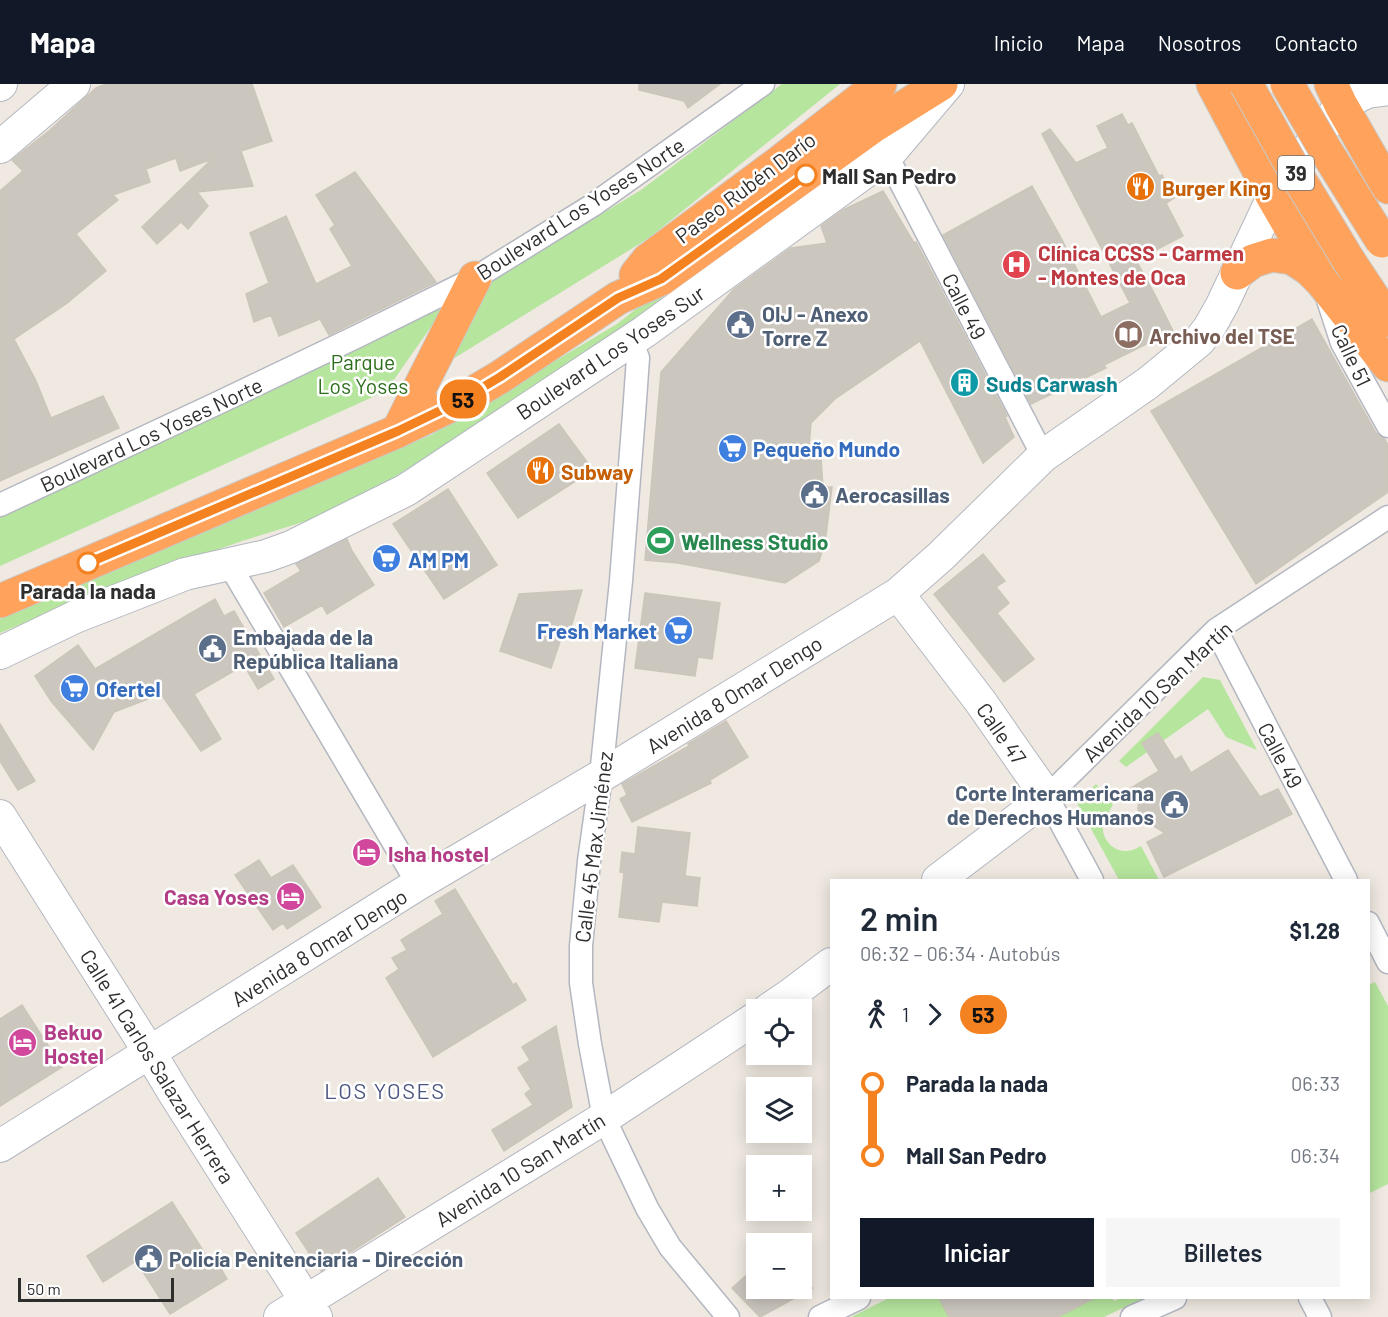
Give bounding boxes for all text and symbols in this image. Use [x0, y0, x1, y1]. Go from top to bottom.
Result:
text: Mapa [30, 25, 96, 59]
text: Inicio [994, 30, 1044, 55]
text: Mapa [1077, 30, 1125, 55]
text: Nosotros [1158, 30, 1241, 55]
text: Contacto [1274, 30, 1358, 55]
street label: Paseo Rubén Darío [670, 126, 820, 248]
street label: Boulevard Los Yoses Norte [471, 131, 689, 285]
road number: 39 [1278, 156, 1314, 190]
place label: Mall San Pedro [822, 163, 956, 188]
marker: Mall San Pedro [795, 164, 817, 186]
restaurant icon: Burger King [1125, 171, 1157, 203]
place label: Burger King [1162, 175, 1271, 200]
place label: Clínica CCSS - Carmen - Montes de Oca [1038, 240, 1244, 289]
hospital icon: Clínica CCSS - Carmen - Montes de Oca [1001, 248, 1033, 280]
street label: Calle 49 [938, 269, 992, 343]
street label: Boulevard Los Yoses Sur [511, 279, 709, 424]
place label: OIJ - Anexo Torre Z [762, 301, 869, 350]
public building icon: OIJ - Anexo Torre Z [725, 309, 757, 341]
library icon: Archivo del TSE [1112, 319, 1144, 351]
street label: Calle 51 [1327, 320, 1377, 390]
place label: Archivo del TSE [1149, 323, 1295, 348]
park label: Parque Los Yoses [318, 349, 408, 398]
building icon: Suds Carwash [949, 367, 981, 399]
street label: Boulevard Los Yoses Norte [36, 371, 266, 497]
place label: Suds Carwash [986, 371, 1118, 396]
line badge: 53 [436, 380, 490, 418]
text: 53 [452, 387, 474, 412]
supermarket icon: Pequeño Mundo [716, 432, 748, 464]
place label: Pequeño Mundo [753, 436, 900, 461]
restaurant icon: Subway [524, 455, 556, 487]
place label: Subway [561, 459, 634, 484]
public building icon: Aerocasillas [798, 478, 830, 510]
place label: Aerocasillas [835, 482, 950, 507]
sports icon: Wellness Studio [644, 525, 676, 557]
place label: Wellness Studio [681, 529, 829, 554]
supermarket icon: AM PM [371, 543, 403, 575]
place label: AM PM [408, 547, 469, 572]
marker: Parada la nada [77, 552, 99, 574]
place label: Parada la nada [20, 578, 156, 603]
supermarket icon: Fresh Market [662, 614, 694, 646]
street label: Avenida 10 San Martín [1077, 615, 1237, 767]
place label: Fresh Market [537, 618, 657, 643]
place label: Embajada de la República Italiana [233, 624, 398, 673]
street label: Avenida 8 Omar Dengo [642, 630, 826, 758]
public building icon: Embajada de la República Italiana [196, 632, 228, 664]
supermarket icon: Ofertel [59, 672, 91, 704]
place label: Ofertel [96, 676, 161, 701]
street label: Calle 47 [972, 697, 1032, 769]
street label: Calle 49 [1253, 718, 1309, 792]
street label: Calle 45 Max Jiménez [569, 750, 617, 944]
place label: Corte Interamericana de Derechos Humanos [947, 780, 1154, 829]
public building icon: Corte Interamericana de Derechos Humanos [1159, 788, 1191, 820]
hotel icon: Isha hostel [351, 837, 383, 869]
place label: Isha hostel [388, 841, 489, 866]
hotel icon: Casa Yoses [274, 880, 306, 912]
street label: Avenida 8 Omar Dengo [227, 883, 411, 1011]
place label: Casa Yoses [164, 884, 269, 909]
text: 2 min [860, 898, 939, 938]
text: $1.28 [1289, 917, 1340, 943]
text: 06:32 – 06:34 · Autobús [860, 941, 1060, 965]
street label: Calle 41 Carlos Salazar Herrera [76, 944, 240, 1188]
icon: walk [860, 998, 893, 1031]
icon: forward [918, 998, 951, 1031]
map controls [746, 999, 812, 1299]
button: locate [746, 999, 812, 1065]
text: 1 [902, 1002, 909, 1026]
text: 53 [972, 1002, 995, 1027]
place label: Bekuo Hostel [44, 1019, 104, 1068]
hotel icon: Bekuo Hostel [7, 1027, 39, 1059]
text: Parada la nada [906, 1070, 1048, 1096]
text: 06:33 [1291, 1071, 1340, 1095]
district label: LOS YOSES [324, 1077, 446, 1103]
button: layers [746, 1077, 812, 1143]
street label: Avenida 10 San Martín [431, 1107, 609, 1231]
text: Mall San Pedro [906, 1142, 1047, 1168]
text: 06:34 [1290, 1143, 1340, 1167]
button: + [746, 1155, 812, 1221]
button: Iniciar [860, 1218, 1094, 1287]
button: Billetes [1106, 1218, 1340, 1287]
button: − [746, 1233, 812, 1299]
public building icon: Policía Penitenciaria - Dirección [132, 1242, 164, 1274]
place label: Policía Penitenciaria - Dirección [169, 1246, 463, 1271]
scale bar [18, 1275, 174, 1302]
text: 50 m [27, 1279, 61, 1298]

